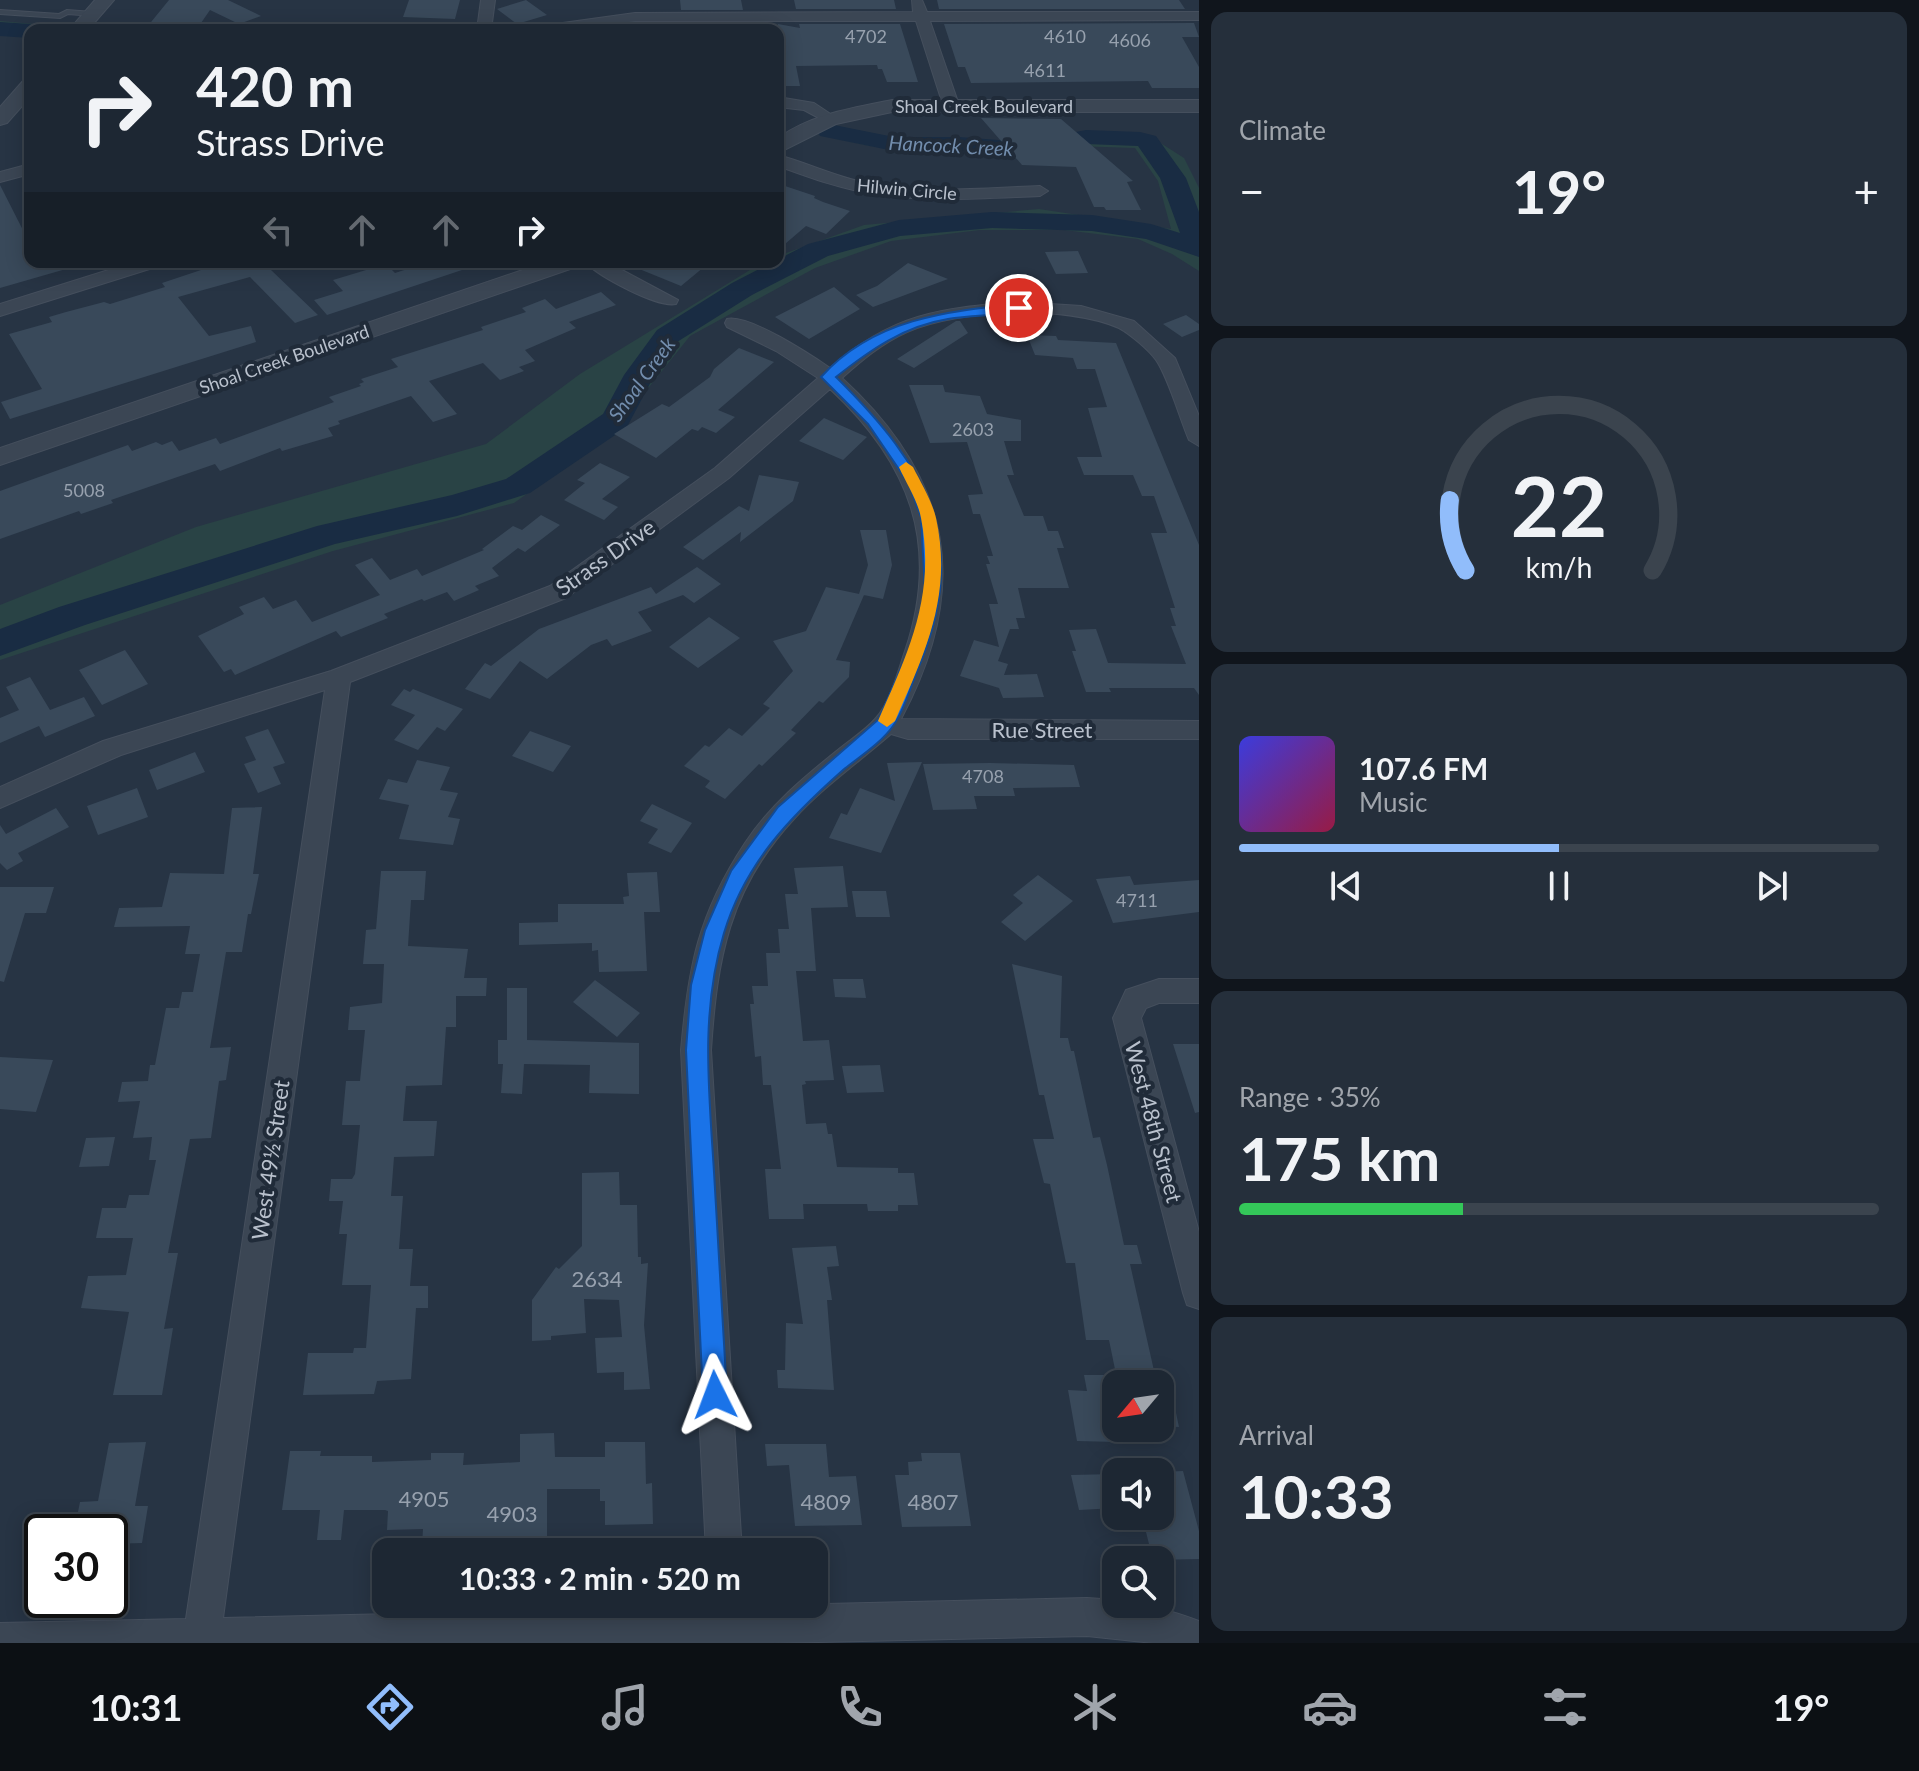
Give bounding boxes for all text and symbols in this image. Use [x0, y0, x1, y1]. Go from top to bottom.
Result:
house number: 4702 [845, 25, 887, 47]
house number: 4610 [1044, 25, 1086, 47]
house number: 4606 [1109, 29, 1151, 51]
text: 420 m [196, 52, 354, 119]
icon: right [64, 56, 168, 160]
house number: 4611 [1024, 59, 1066, 81]
street label: Shoal Creek Boulevard [895, 95, 1073, 117]
text: Climate [1239, 114, 1326, 146]
text: Strass Drive [196, 120, 385, 164]
water label: Hancock Creek [888, 130, 1014, 160]
text: 19° [1512, 155, 1606, 227]
text: − [1239, 165, 1265, 217]
text: + [1853, 165, 1879, 217]
street label: Hilwin Circle [856, 174, 958, 204]
icon: left [256, 208, 300, 252]
icon: ahead [340, 208, 384, 252]
icon: ahead [424, 208, 468, 252]
icon: right [508, 208, 552, 252]
pin [985, 274, 1053, 342]
icon: arrive [997, 286, 1041, 330]
street label: Shoal Creek Boulevard [196, 320, 372, 398]
water label: Shoal Creek [603, 332, 680, 426]
house number: 2603 [952, 418, 994, 440]
text: 22 [1511, 455, 1607, 555]
house number: 5008 [63, 479, 105, 501]
street label: Strass Drive [550, 513, 660, 601]
text: km/h [1526, 550, 1592, 584]
street label: Rue Street [992, 716, 1092, 743]
text: 107.6 FM [1359, 750, 1488, 786]
house number: 4708 [962, 765, 1004, 787]
text: Music [1359, 786, 1427, 818]
icon: previous [1324, 864, 1368, 908]
icon: pause [1537, 864, 1581, 908]
icon: next [1750, 864, 1794, 908]
house number: 4711 [1116, 889, 1158, 911]
street label: West 48th Street [1120, 1039, 1188, 1205]
street label: West 49½ Street [245, 1078, 295, 1242]
text: Range · 35% [1239, 1081, 1381, 1113]
text: 175 km [1239, 1122, 1440, 1194]
house number: 2634 [571, 1265, 623, 1292]
position arrow [673, 1353, 757, 1437]
north arrow [1102, 1370, 1174, 1442]
map controls [1102, 1370, 1174, 1618]
text: Arrival [1239, 1419, 1314, 1451]
button: sound [1102, 1458, 1174, 1530]
text: 10:33 [1239, 1460, 1394, 1532]
house number: 4905 [398, 1485, 450, 1512]
house number: 4809 [800, 1488, 852, 1515]
house number: 4807 [907, 1488, 959, 1515]
house number: 4903 [486, 1500, 538, 1527]
speed limit sign: 30 [24, 1514, 128, 1618]
button: search [1102, 1546, 1174, 1618]
text: 10:33 · 2 min · 520 m [459, 1560, 741, 1596]
icon: directions [362, 1679, 418, 1735]
icon: music [597, 1679, 653, 1735]
icon: phone [832, 1679, 888, 1735]
icon: climate [1067, 1679, 1123, 1735]
icon: car [1302, 1679, 1358, 1735]
icon: filters [1537, 1679, 1593, 1735]
text: 10:31 [90, 1685, 182, 1729]
text: 19° [1773, 1685, 1829, 1729]

